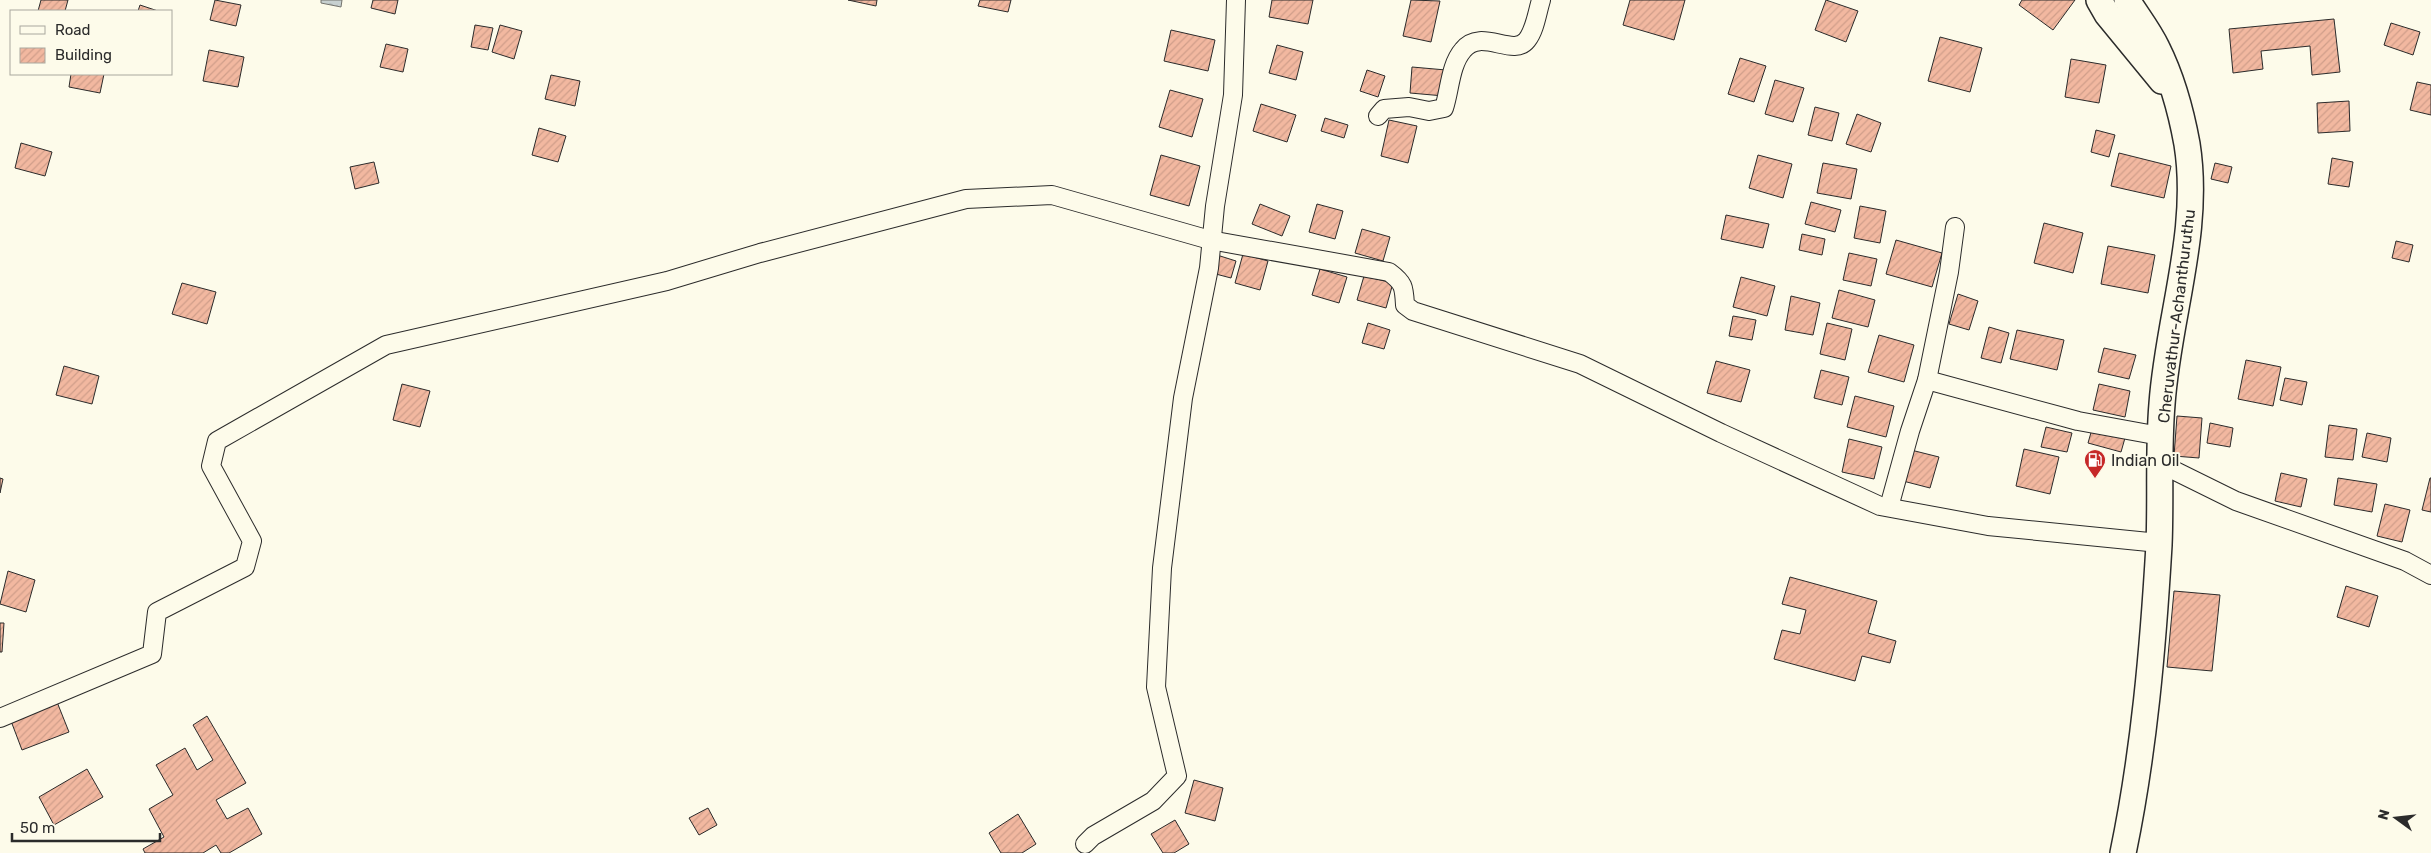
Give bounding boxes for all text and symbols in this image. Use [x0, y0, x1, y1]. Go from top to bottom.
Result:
legend [10, 10, 172, 75]
text: Road [55, 21, 91, 39]
text: Building [55, 46, 112, 64]
street label: Cheruvathur-Achanthuruthu [2154, 208, 2199, 424]
fuel station icon: Indian Oil [2083, 448, 2107, 479]
place label: Indian Oil [2111, 451, 2180, 470]
north arrow [2371, 793, 2421, 843]
text: N [2374, 808, 2393, 822]
scale bar [12, 810, 160, 842]
text: 50 m [20, 819, 55, 837]

